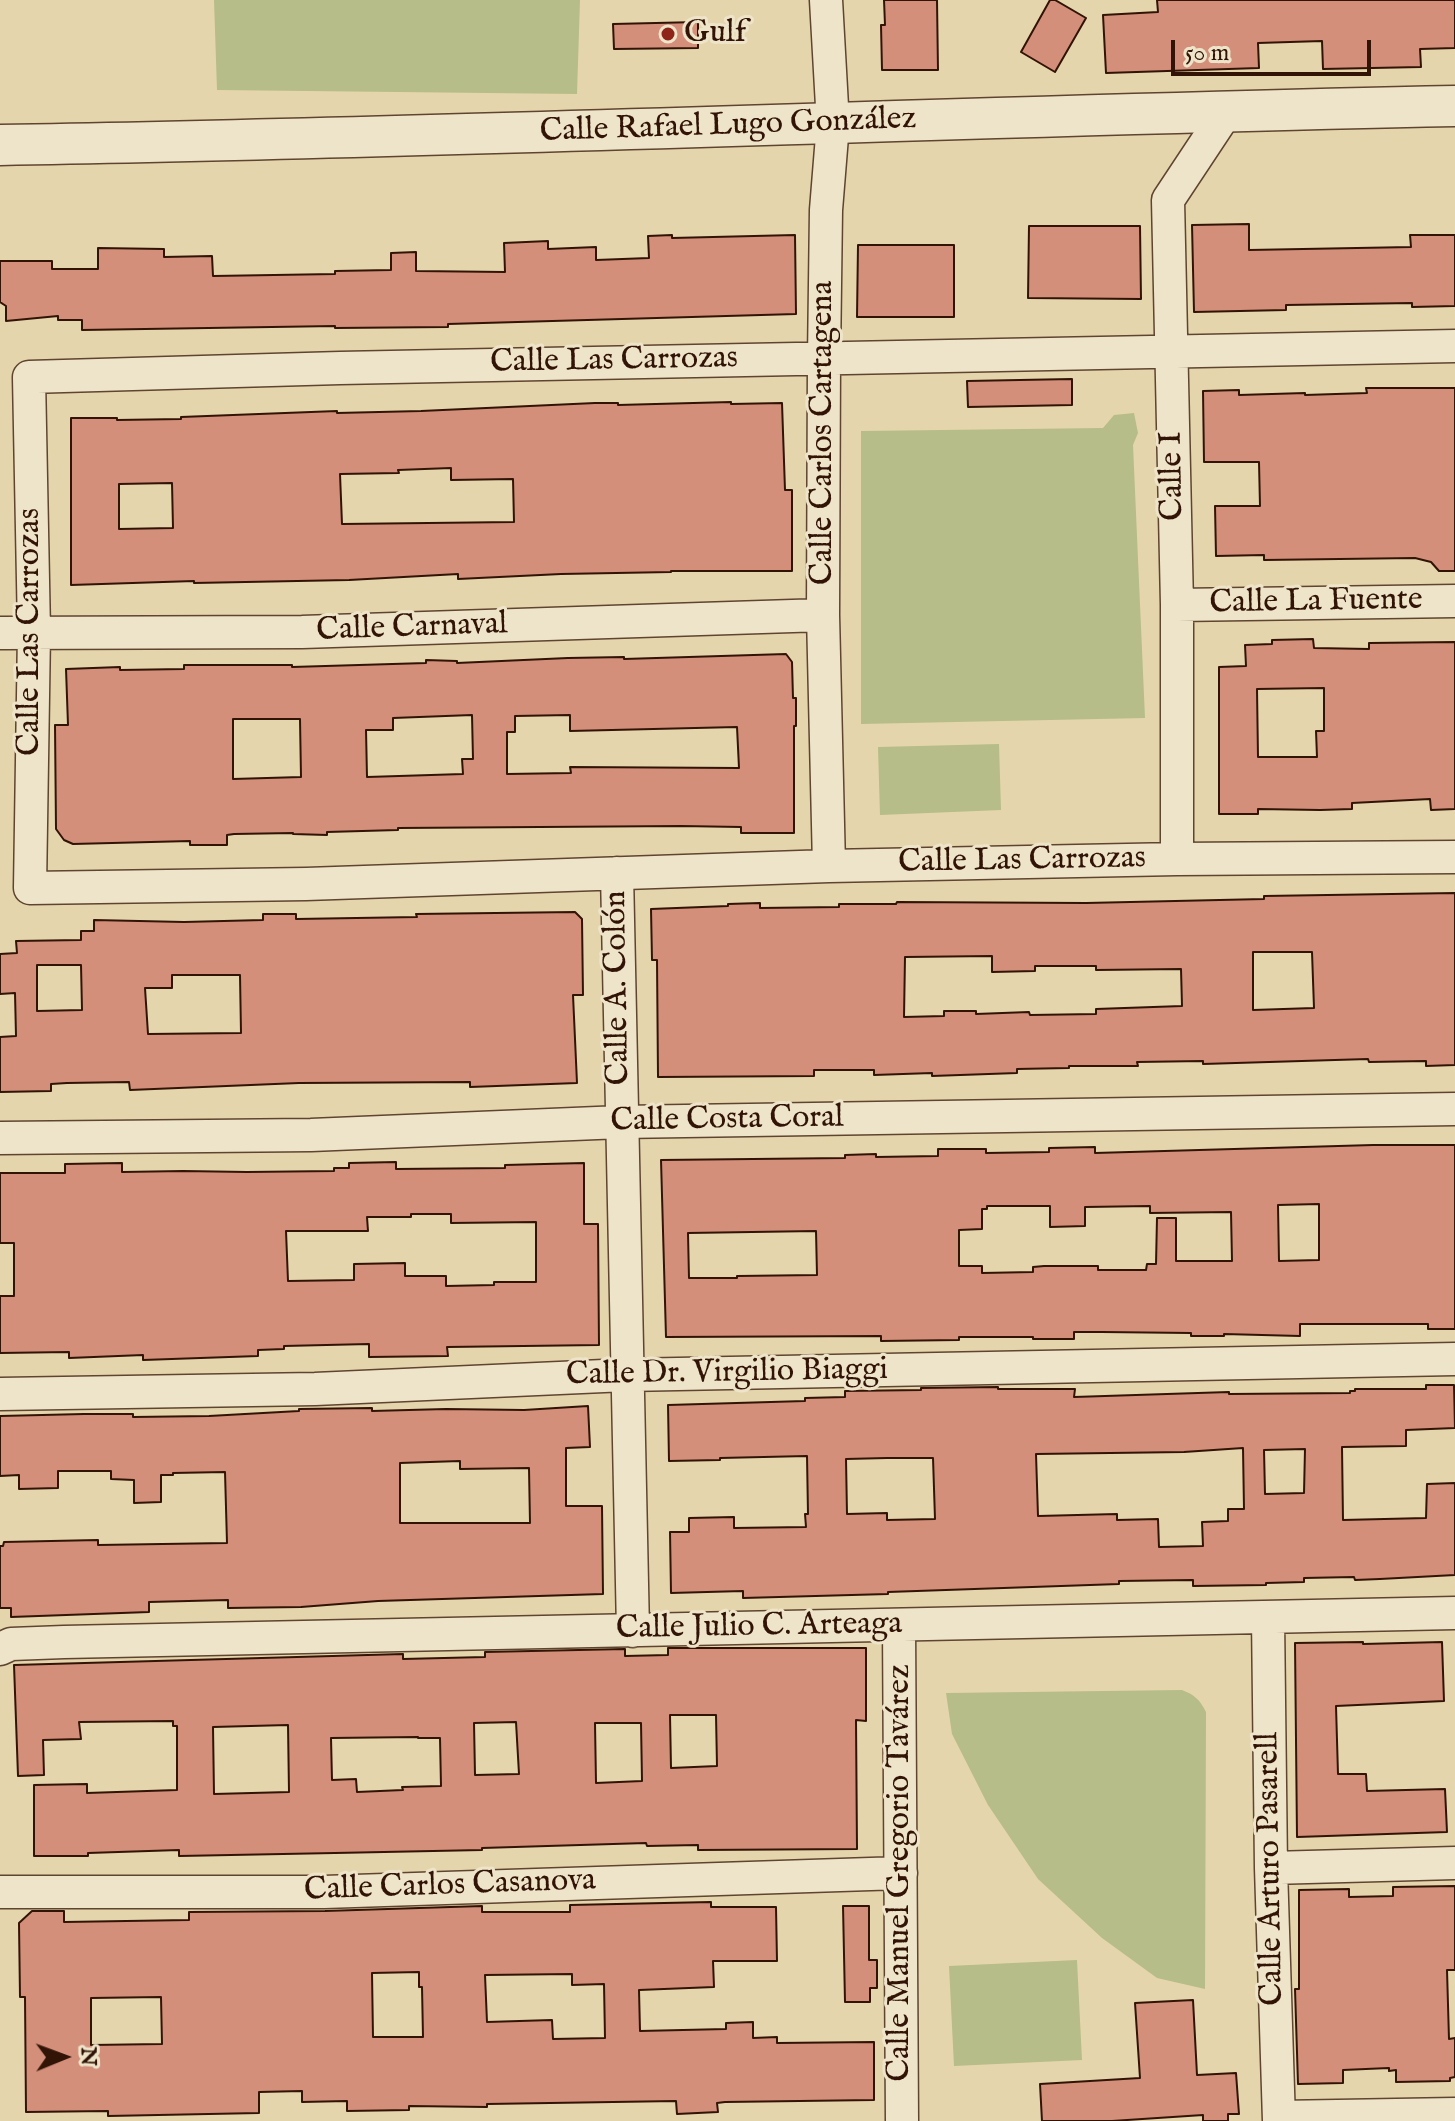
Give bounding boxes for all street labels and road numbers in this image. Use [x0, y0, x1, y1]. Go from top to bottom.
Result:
street label: Calle Rafael Lugo González [539, 101, 917, 153]
street label: Calle Carlos Cartagena [805, 281, 843, 585]
street label: Calle Las Carrozas [490, 341, 738, 383]
street label: Calle I [1154, 431, 1194, 521]
street label: Calle Las Carrozas [12, 508, 50, 756]
street label: Calle La Fuente [1209, 582, 1423, 624]
street label: Calle Carnaval [316, 606, 508, 652]
street label: Calle Las Carrozas [898, 841, 1146, 883]
street label: Calle A. Colón [598, 890, 640, 1086]
street label: Calle Costa Coral [610, 1100, 844, 1142]
street label: Calle Dr. Virgilio Biaggi [566, 1352, 888, 1396]
street label: Calle Julio C. Arteaga [615, 1606, 903, 1650]
street label: Calle Manuel Gregorio Tavárez [882, 1664, 920, 2082]
street label: Calle Arturo Pasarell [1250, 1732, 1294, 2006]
street label: Calle Carlos Casanova [303, 1863, 597, 1911]

